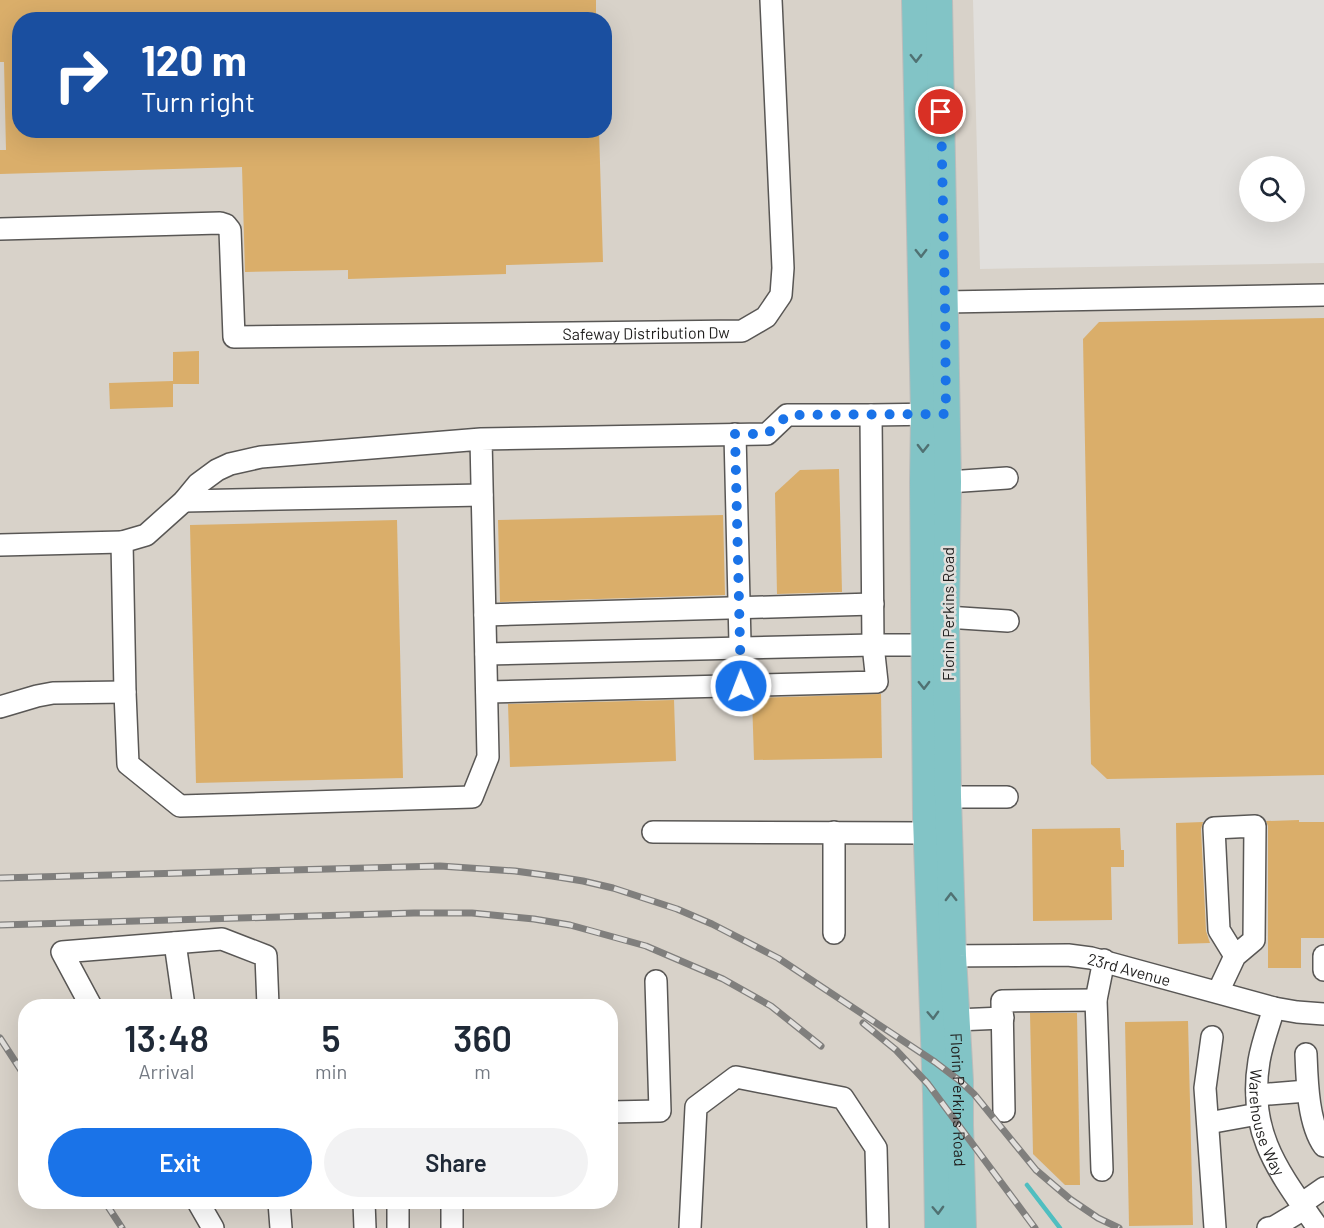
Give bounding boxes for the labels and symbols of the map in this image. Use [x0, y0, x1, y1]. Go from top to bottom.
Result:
one-way arrow [910, 54, 923, 63]
pin [915, 86, 966, 137]
one-way arrow [915, 249, 927, 258]
street label: Safeway Distribution Dw [562, 322, 730, 343]
one-way arrow [917, 444, 930, 453]
street label: Florin Perkins Road [938, 547, 957, 681]
position arrow [709, 654, 773, 718]
one-way arrow [918, 681, 930, 690]
one-way arrow [945, 893, 958, 902]
street label: 23rd Avenue [1086, 948, 1173, 989]
one-way arrow [926, 1010, 939, 1019]
street label: Florin Perkins Road [948, 1032, 971, 1167]
street label: Warehouse Way [1247, 1068, 1290, 1179]
one-way arrow [931, 1205, 944, 1214]

